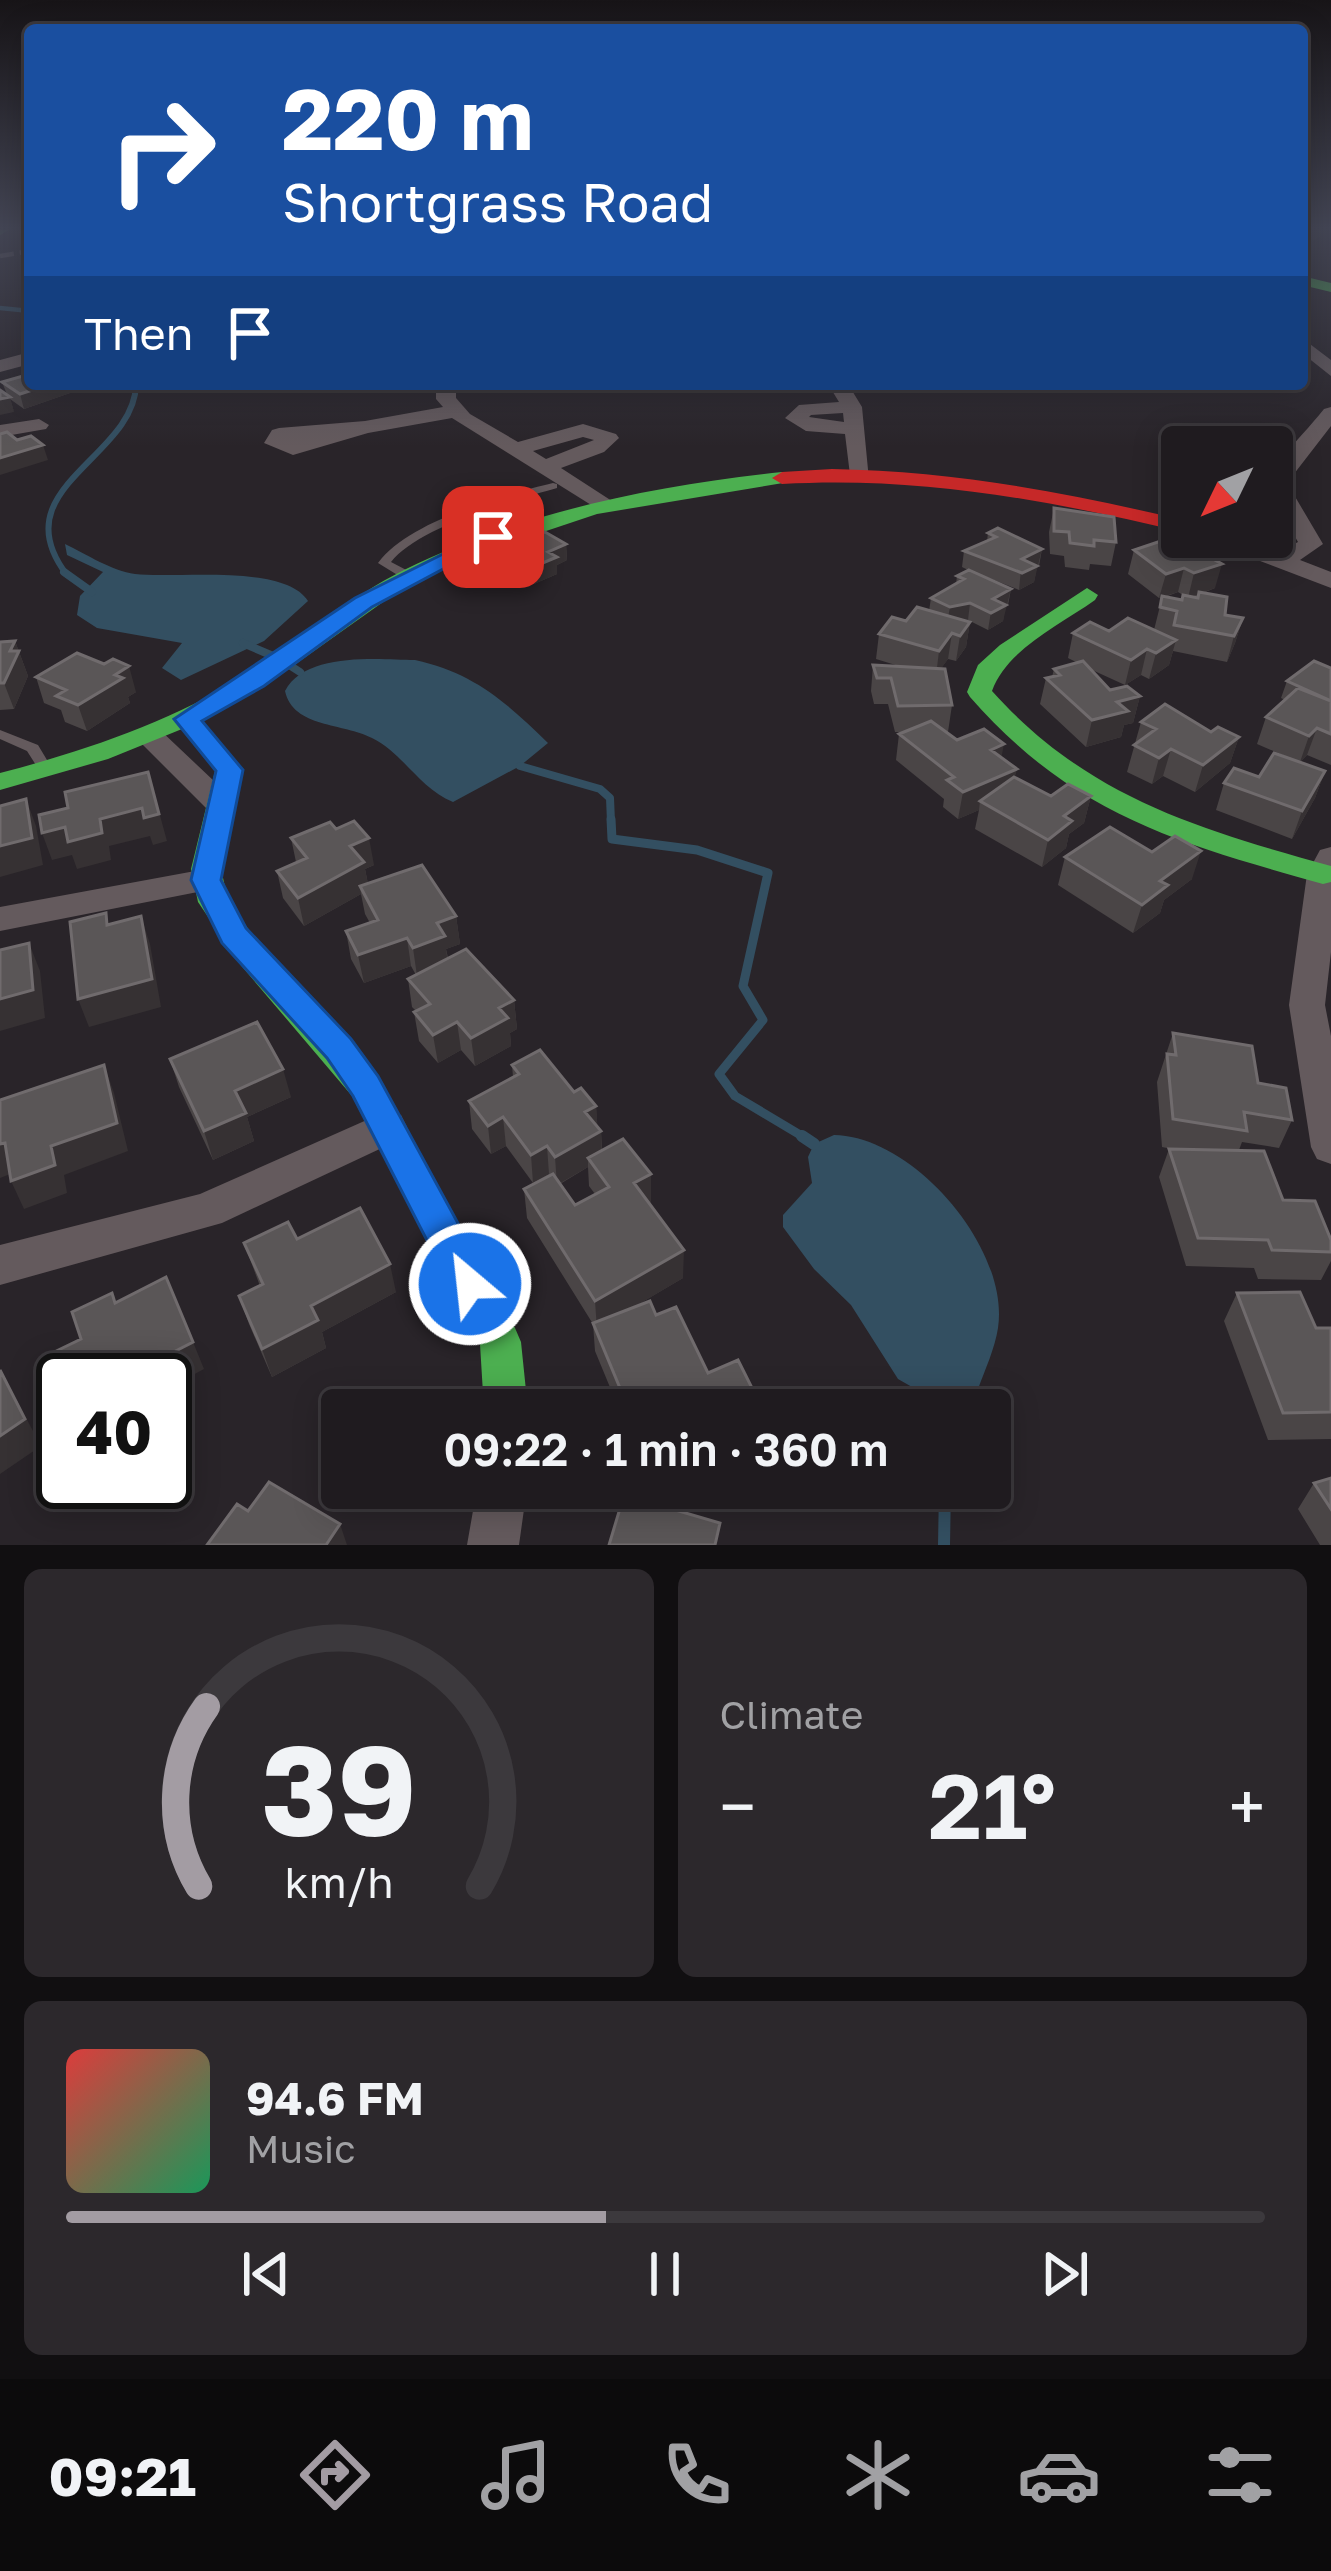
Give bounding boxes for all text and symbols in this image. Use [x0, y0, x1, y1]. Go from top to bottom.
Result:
text: 220 m [282, 68, 534, 168]
icon: right [84, 72, 240, 228]
text: Shortgrass Road [282, 169, 713, 234]
icon: arrive [217, 300, 283, 366]
text: Then [84, 306, 193, 360]
north arrow [1161, 426, 1293, 558]
map controls [1161, 426, 1293, 558]
pin [442, 486, 544, 588]
icon: arrive [460, 504, 526, 570]
position arrow [407, 1221, 533, 1347]
speed limit sign: 40 [36, 1353, 192, 1509]
text: 09:22 · 1 min · 360 m [444, 1422, 888, 1476]
text: Climate [720, 1691, 863, 1738]
text: 39 [261, 1713, 416, 1862]
text: 21° [928, 1751, 1056, 1859]
text: − [720, 1766, 756, 1846]
text: + [1229, 1766, 1265, 1846]
text: km/h [284, 1856, 393, 1907]
text: 94.6 FM [246, 2071, 424, 2125]
text: Music [246, 2125, 356, 2172]
icon: previous [233, 2241, 299, 2307]
icon: pause [632, 2241, 698, 2307]
icon: next [1032, 2241, 1098, 2307]
icon: directions [293, 2433, 377, 2517]
icon: music [474, 2433, 558, 2517]
icon: phone [655, 2433, 739, 2517]
icon: climate [836, 2433, 920, 2517]
icon: car [1017, 2433, 1101, 2517]
icon: filters [1198, 2433, 1282, 2517]
text: 09:21 [49, 2443, 196, 2508]

